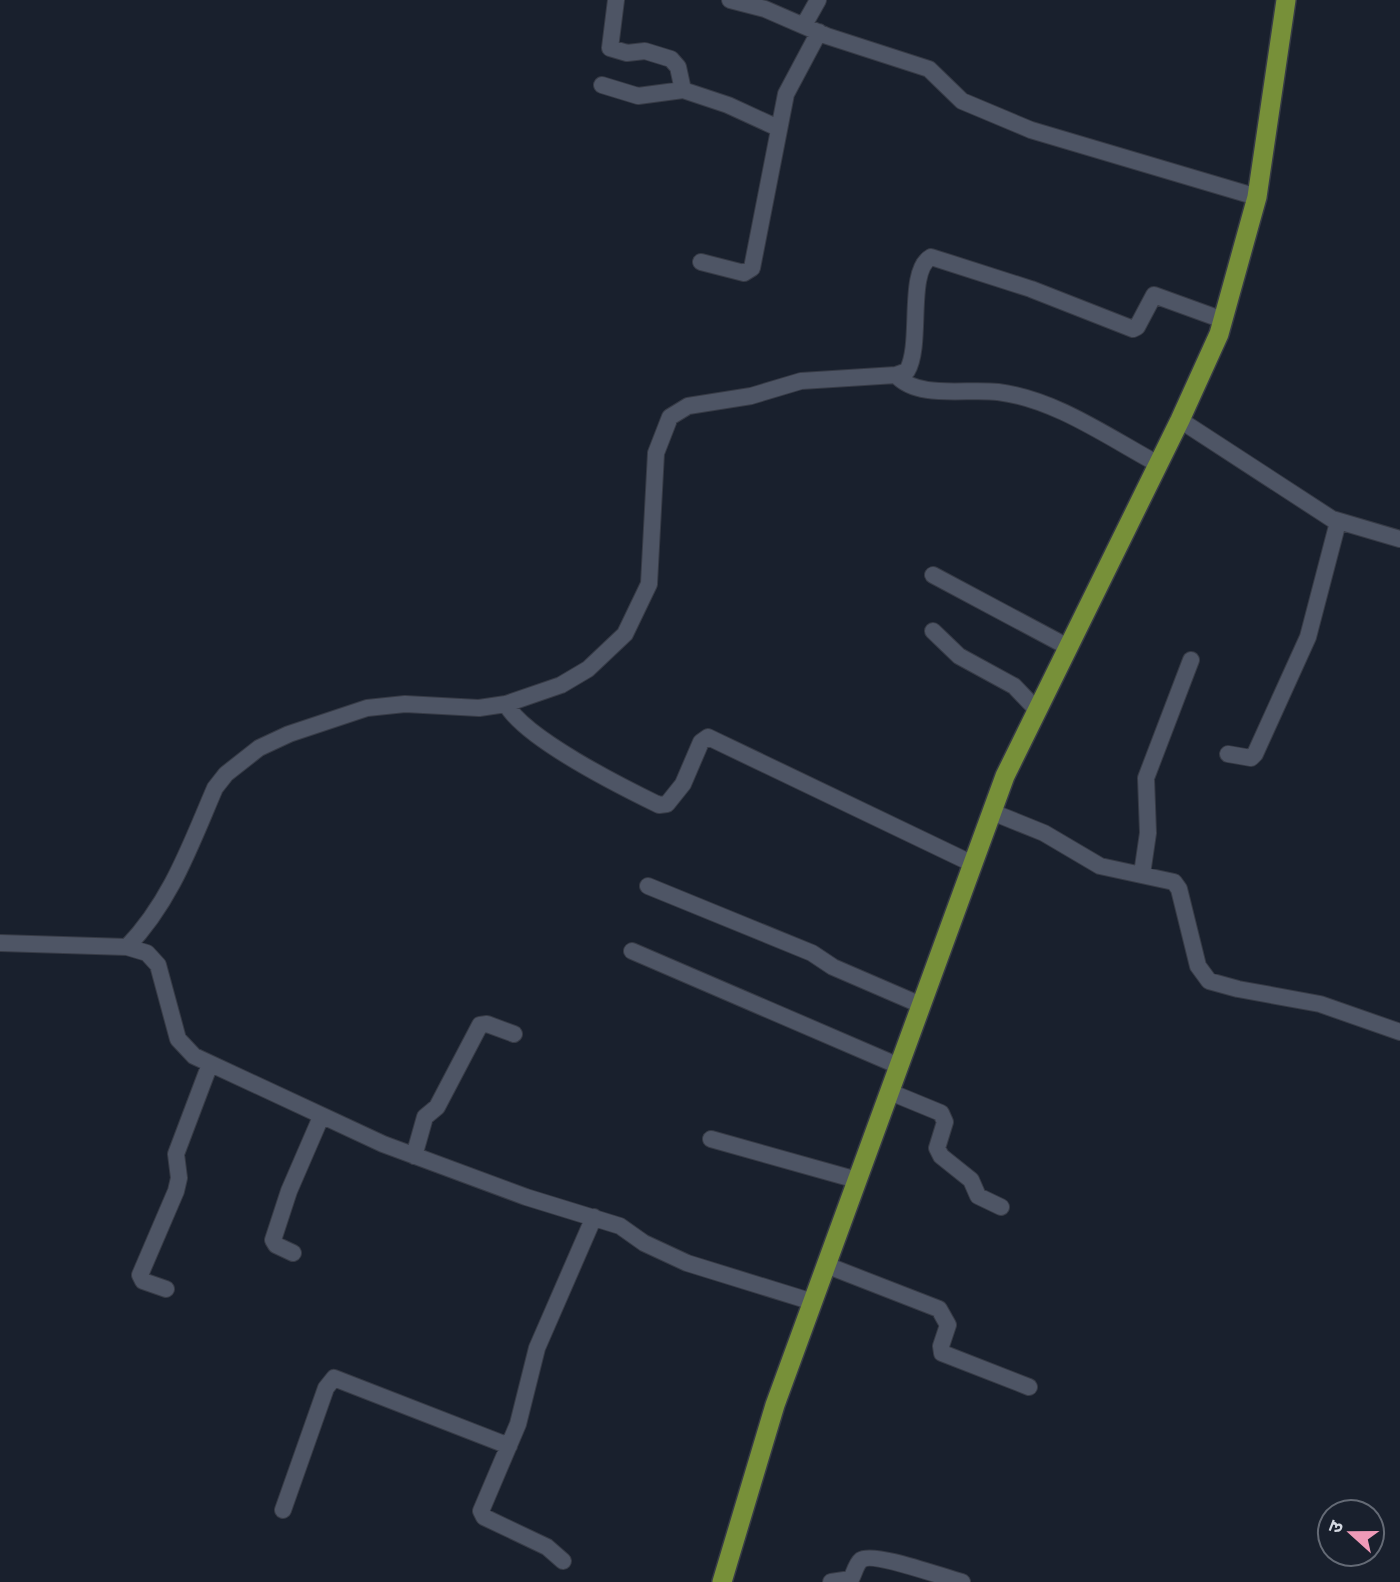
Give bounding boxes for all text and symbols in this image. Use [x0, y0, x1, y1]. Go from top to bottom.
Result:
north arrow [1316, 1498, 1386, 1568]
text: उ [1324, 1517, 1348, 1536]

